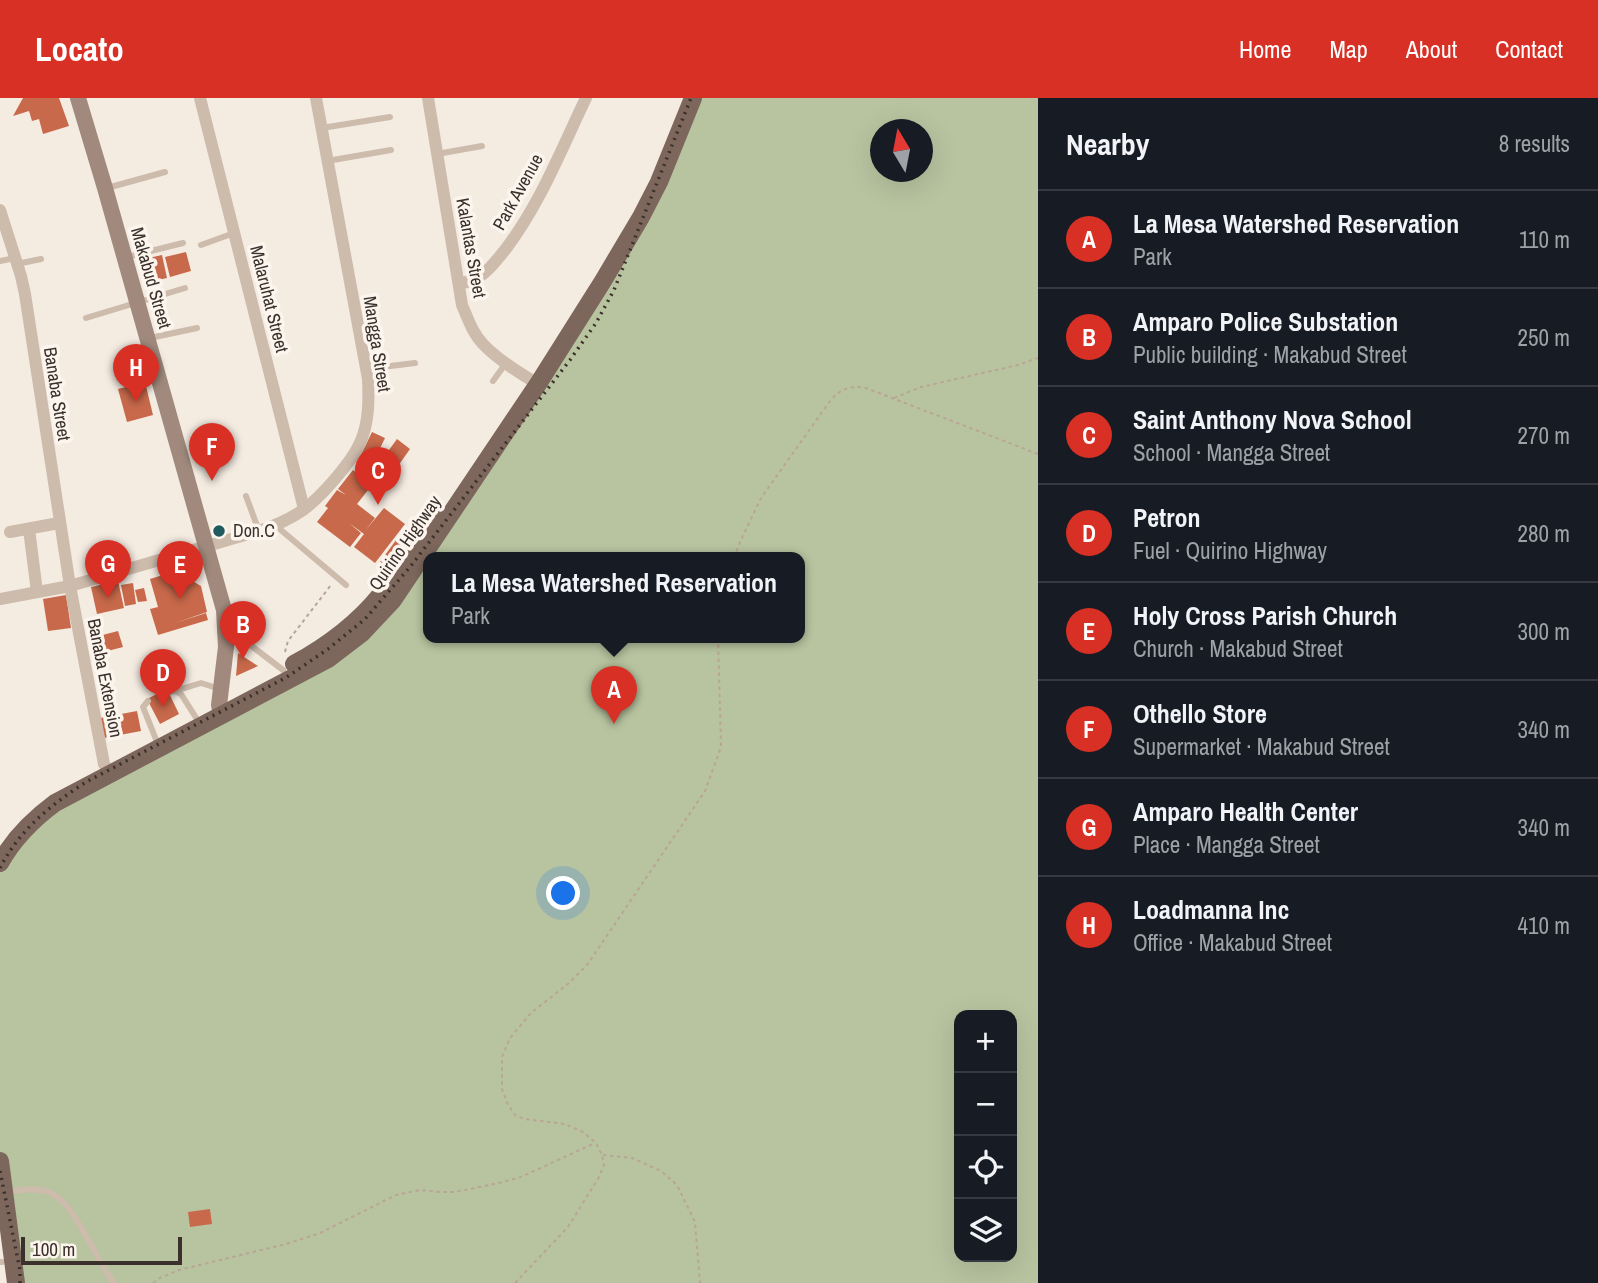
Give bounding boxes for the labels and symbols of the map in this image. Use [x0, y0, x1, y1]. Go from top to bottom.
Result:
north arrow [870, 119, 933, 182]
street label: Park Avenue [486, 149, 549, 234]
street label: Kalantas Street [450, 196, 493, 300]
street label: Makabud Street [125, 224, 178, 331]
street label: Malaruhat Street [244, 243, 295, 355]
street label: Mangga Street [358, 294, 397, 394]
pin: H [113, 344, 159, 402]
street label: Banaba Street [38, 345, 77, 442]
pin: F [189, 423, 235, 481]
pin: C [355, 447, 401, 505]
street label: Quirino Highway [363, 490, 447, 595]
place label: Don.C [233, 518, 275, 543]
marker: Don.C [211, 523, 227, 539]
pin: G [85, 540, 131, 598]
pin: E [157, 541, 203, 599]
pin: B [220, 601, 266, 659]
street label: Banaba Extension [82, 616, 129, 740]
pin: D [140, 649, 186, 707]
pin: A [591, 666, 637, 724]
your location [546, 876, 580, 910]
scale bar [21, 1234, 182, 1266]

